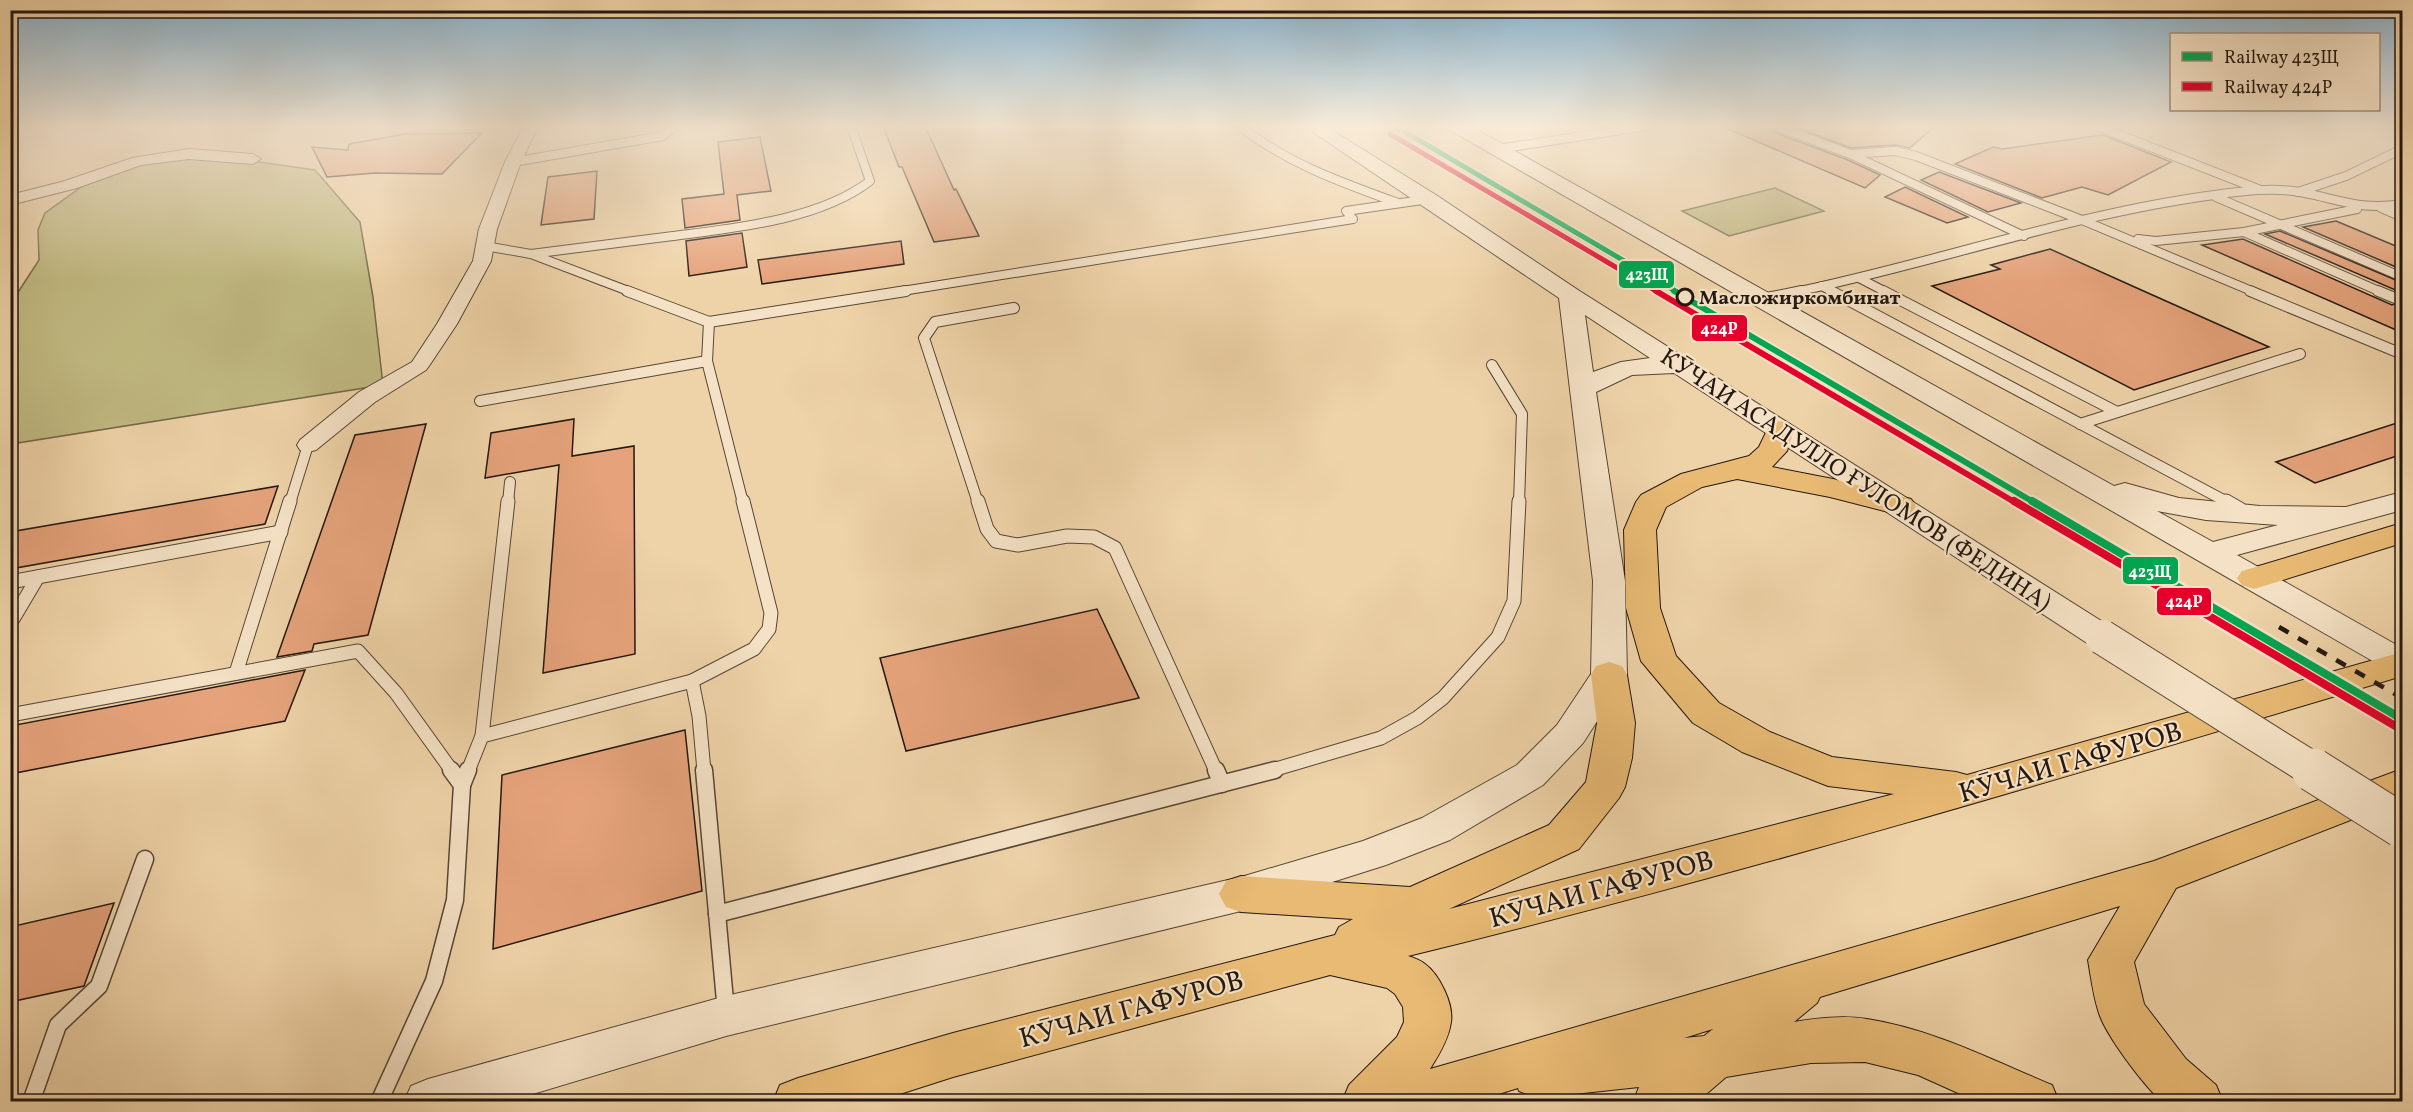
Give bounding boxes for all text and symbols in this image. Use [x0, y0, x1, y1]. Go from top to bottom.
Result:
legend [2170, 33, 2380, 111]
text: Railway 423Щ [2224, 46, 2339, 71]
text: Railway 424Р [2224, 76, 2332, 101]
line badge: 423Щ [1618, 260, 1675, 289]
text: 423Щ [1625, 265, 1669, 287]
place label: Масложиркомбинат [1699, 285, 1900, 313]
marker: Масложиркомбинат [1676, 288, 1694, 306]
line badge: 424Р [1691, 314, 1748, 342]
text: 424Р [1700, 319, 1738, 341]
street label: КӮЧАИ АСАДУЛЛО ҒУЛОМОВ (ФЕДИНА) [1653, 341, 2057, 620]
line badge: 423Щ [2122, 556, 2179, 585]
text: 423Щ [2128, 562, 2172, 584]
line badge: 424Р [2156, 587, 2212, 616]
text: 424Р [2165, 592, 2203, 614]
street label: КӮЧАИ ГАФУРОВ [1954, 713, 2187, 814]
street label: КӮЧАИ ГАФУРОВ [1485, 842, 1718, 939]
street label: КӮЧАИ ГАФУРОВ [1015, 962, 1248, 1059]

